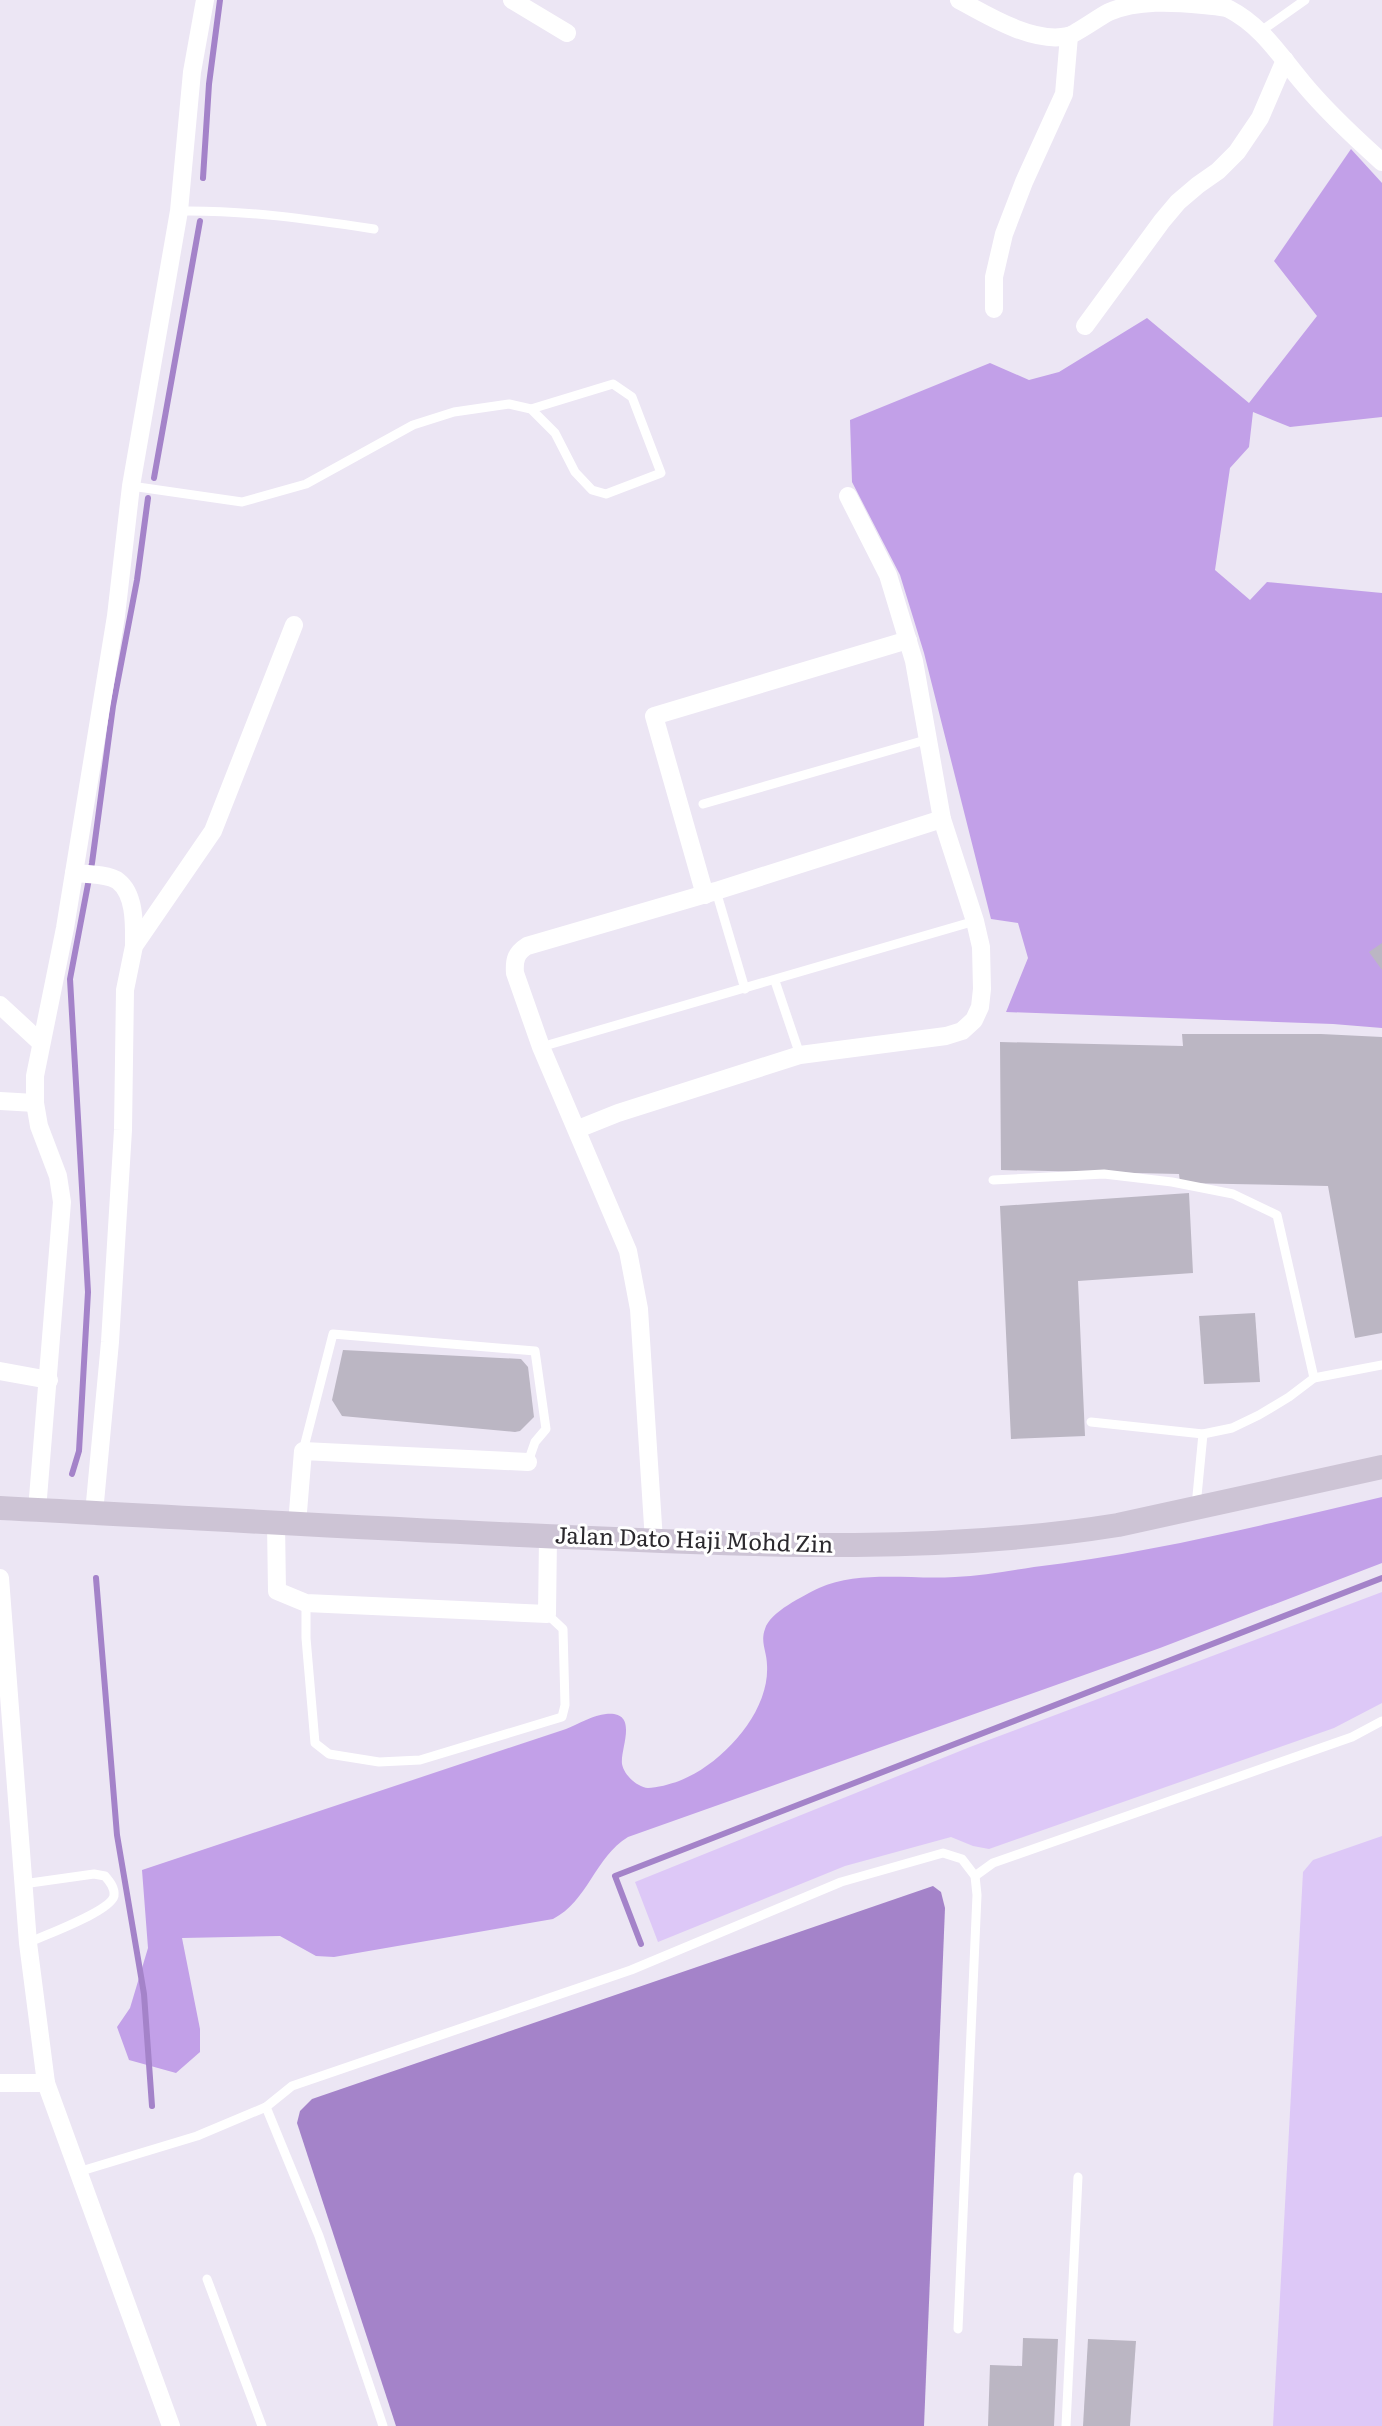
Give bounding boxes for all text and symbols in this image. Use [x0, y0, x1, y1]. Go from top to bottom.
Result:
street label: Jalan Dato Haji Mohd Zin [554, 1516, 834, 1560]

